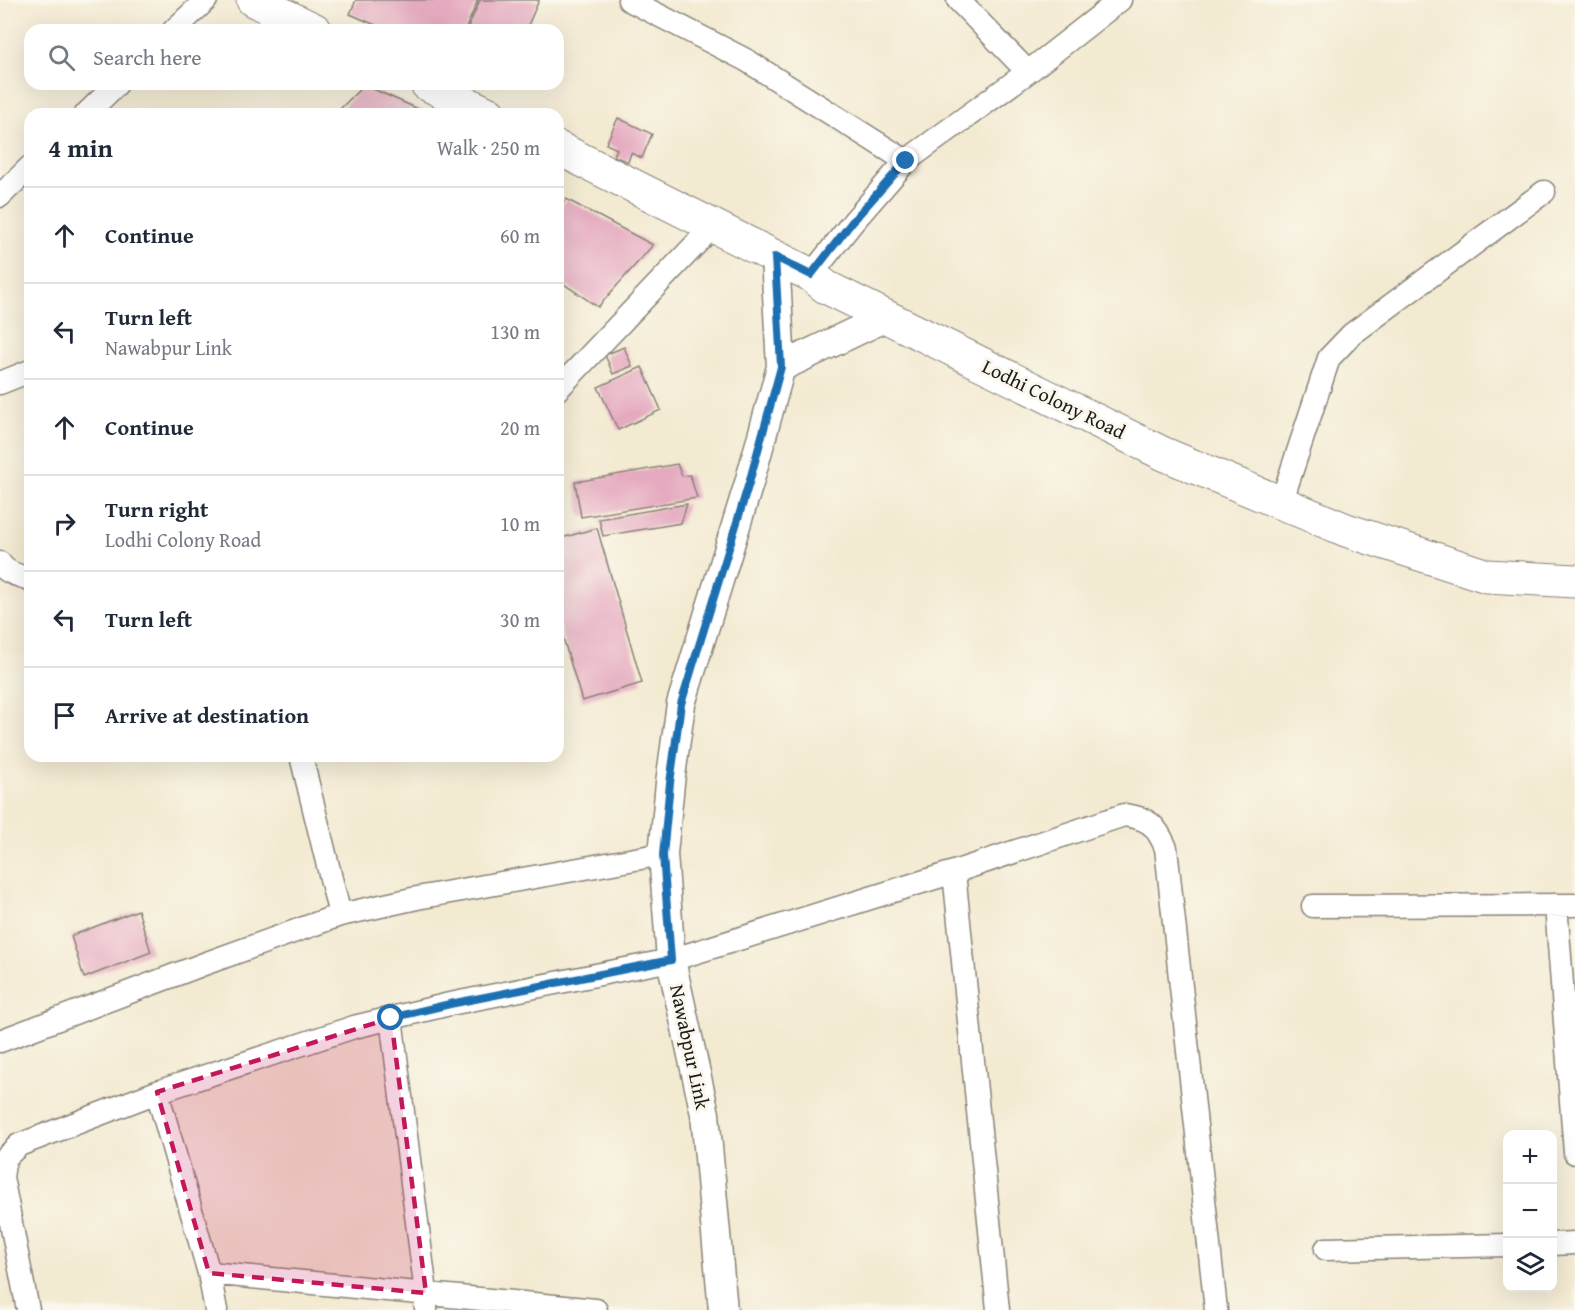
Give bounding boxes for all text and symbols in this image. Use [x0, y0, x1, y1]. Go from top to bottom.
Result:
search box [24, 24, 564, 90]
icon: search [45, 41, 78, 74]
text: Search here [93, 41, 202, 73]
text: 4 min [48, 128, 113, 167]
text: Walk · 250 m [437, 133, 540, 162]
route end [892, 147, 918, 173]
icon: ahead [48, 219, 81, 252]
text: Continue [105, 219, 194, 251]
text: 60 m [500, 221, 540, 250]
text: Turn left [105, 301, 192, 333]
icon: left [48, 315, 81, 348]
text: 130 m [490, 317, 540, 346]
text: Nawabpur Link [105, 333, 232, 362]
street label: Lodhi Colony Road [978, 351, 1131, 446]
icon: ahead [48, 411, 81, 444]
text: Continue [105, 411, 194, 443]
text: 20 m [500, 413, 540, 442]
text: Turn right [105, 493, 208, 525]
icon: right [48, 507, 81, 540]
text: 10 m [500, 509, 540, 538]
text: Lodhi Colony Road [105, 525, 261, 554]
icon: left [48, 603, 81, 636]
text: Turn left [105, 603, 192, 635]
text: 30 m [500, 605, 540, 634]
icon: arrive [48, 699, 81, 732]
text: Arrive at destination [105, 699, 309, 731]
street label: Nawabpur Link [663, 982, 718, 1113]
route start [377, 1004, 403, 1030]
map controls [1503, 1130, 1557, 1292]
button: + [1503, 1130, 1557, 1184]
button: − [1503, 1184, 1557, 1238]
button: layers [1503, 1238, 1557, 1292]

